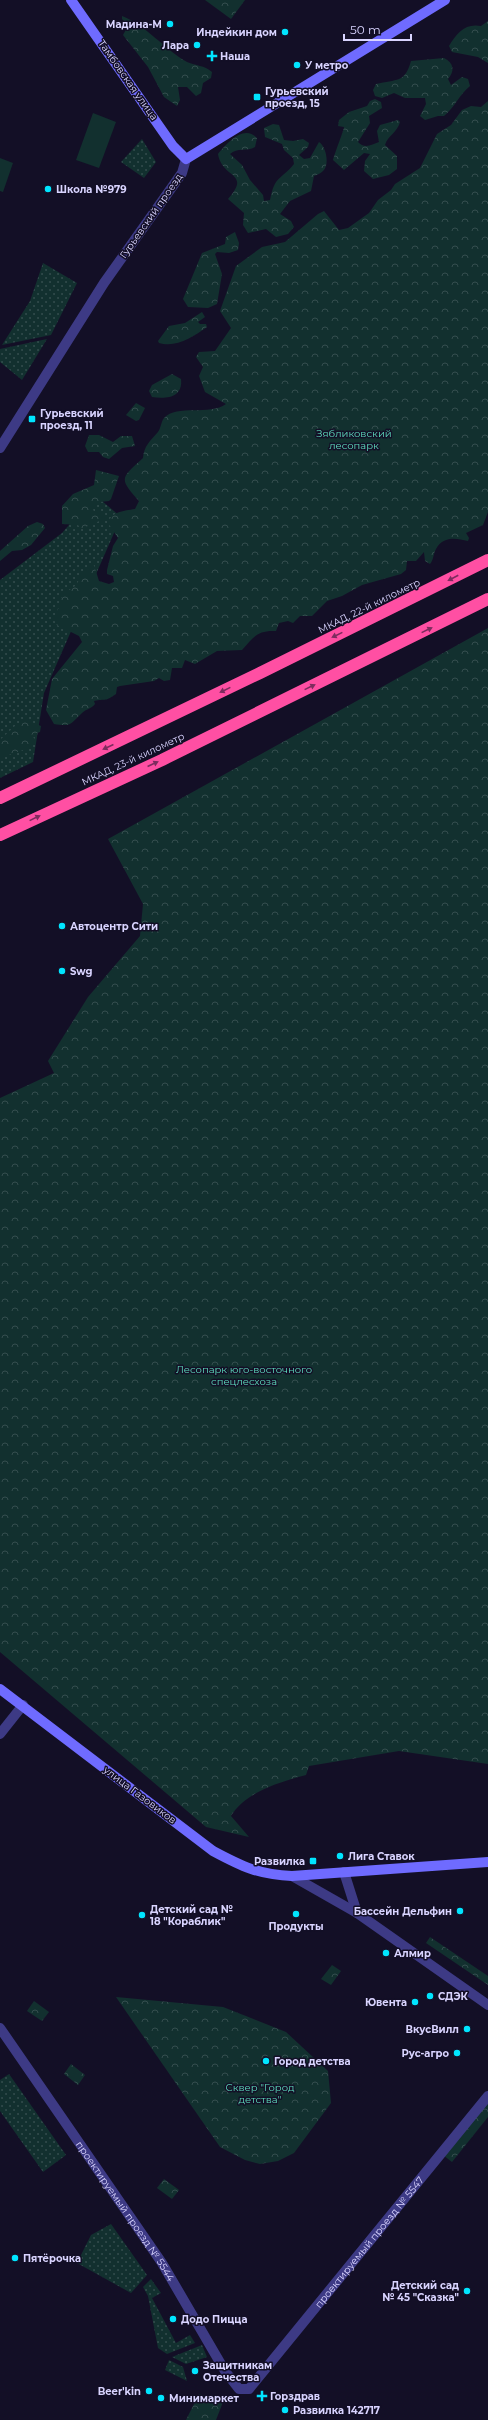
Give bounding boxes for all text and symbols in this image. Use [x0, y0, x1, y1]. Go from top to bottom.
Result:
scale bar [344, 16, 411, 42]
place label: Мадина-М [106, 18, 162, 31]
marker: Мадина-М [165, 19, 175, 29]
text: 50 m [350, 22, 381, 37]
place label: Индейкин дом [196, 26, 277, 39]
marker: Индейкин дом [280, 27, 290, 37]
street label: Тамбовская улица [95, 37, 161, 123]
place label: Лара [162, 39, 189, 52]
marker: Лара [192, 40, 202, 50]
place label: Наша [220, 50, 250, 63]
marker: Наша [207, 51, 217, 61]
place label: У метро [305, 59, 349, 72]
marker: У метро [292, 60, 302, 70]
place label: Гурьевский проезд, 15 [265, 85, 329, 110]
marker: Гурьевский проезд, 15 [252, 92, 262, 102]
street label: Гурьевский проезд [117, 171, 185, 261]
place label: Школа №979 [56, 183, 127, 196]
marker: Школа №979 [43, 184, 53, 194]
place label: Гурьевский проезд, 11 [40, 407, 104, 432]
marker: Гурьевский проезд, 11 [27, 414, 37, 424]
park label: Зябликовский лесопарк [316, 427, 392, 452]
one-way arrow [448, 575, 459, 581]
street label: МКАД, 22-й километр [316, 576, 422, 636]
one-way arrow [421, 627, 432, 633]
one-way arrow [331, 632, 343, 638]
one-way arrow [304, 684, 316, 691]
one-way arrow [219, 687, 230, 694]
street label: МКАД, 23-й километр [80, 729, 187, 789]
one-way arrow [102, 744, 113, 750]
one-way arrow [148, 760, 160, 766]
one-way arrow [29, 815, 41, 821]
place label: Автоцентр Сити [70, 920, 158, 933]
marker: Автоцентр Сити [57, 921, 67, 931]
place label: Swg [70, 965, 93, 978]
marker: Swg [57, 966, 67, 976]
park label: Лесопарк юго-восточного спецлесхоза [176, 1363, 312, 1388]
street label: улица Газовиков [100, 1763, 179, 1827]
place label: Лига Ставок [348, 1850, 415, 1863]
marker: Лига Ставок [335, 1851, 345, 1861]
place label: Развилка [254, 1855, 305, 1868]
marker: Развилка [308, 1856, 318, 1866]
place label: Детский сад № 18 "Кораблик" [150, 1903, 233, 1928]
place label: Бассейн Дельфин [354, 1905, 452, 1918]
marker: Бассейн Дельфин [455, 1906, 465, 1916]
marker: Продукты [291, 1909, 301, 1919]
marker: Детский сад № 18 "Кораблик" [137, 1910, 147, 1920]
place label: Продукты [269, 1920, 323, 1933]
place label: Алмир [394, 1947, 431, 1960]
marker: Алмир [381, 1948, 391, 1958]
place label: СДЭК [438, 1990, 469, 2003]
marker: СДЭК [425, 1991, 435, 2001]
place label: Ювента [365, 1996, 407, 2009]
marker: Ювента [410, 1997, 420, 2007]
place label: ВкусВилл [406, 2023, 459, 2036]
marker: ВкусВилл [462, 2024, 472, 2034]
place label: Рус-агро [402, 2047, 449, 2060]
marker: Рус-агро [452, 2048, 462, 2058]
place label: Город детства [274, 2055, 351, 2068]
marker: Город детства [261, 2056, 271, 2066]
park label: Сквер "Город детства" [225, 2081, 295, 2106]
street label: проектируемый проезд № 5544 [73, 2138, 178, 2284]
street label: проектируемый проезд № 5547 [312, 2174, 426, 2310]
place label: Пятёрочка [23, 2252, 81, 2265]
marker: Пятёрочка [10, 2253, 20, 2263]
place label: Детский сад № 45 "Сказка" [382, 2279, 459, 2304]
marker: Детский сад № 45 "Сказка" [462, 2286, 472, 2296]
place label: Додо Пицца [181, 2313, 247, 2326]
marker: Додо Пицца [168, 2314, 178, 2324]
place label: Защитникам Отечества [202, 2359, 272, 2384]
marker: Защитникам Отечества [190, 2366, 200, 2376]
place label: Beer'kin [98, 2385, 141, 2398]
marker: Beer'kin [144, 2386, 154, 2396]
place label: Горздрав [270, 2390, 320, 2403]
marker: Горздрав [257, 2391, 267, 2401]
place label: Минимаркет [169, 2392, 239, 2405]
marker: Минимаркет [156, 2393, 166, 2403]
place label: Развилка 142717 [293, 2404, 380, 2417]
marker: Развилка 142717 [280, 2405, 290, 2415]

